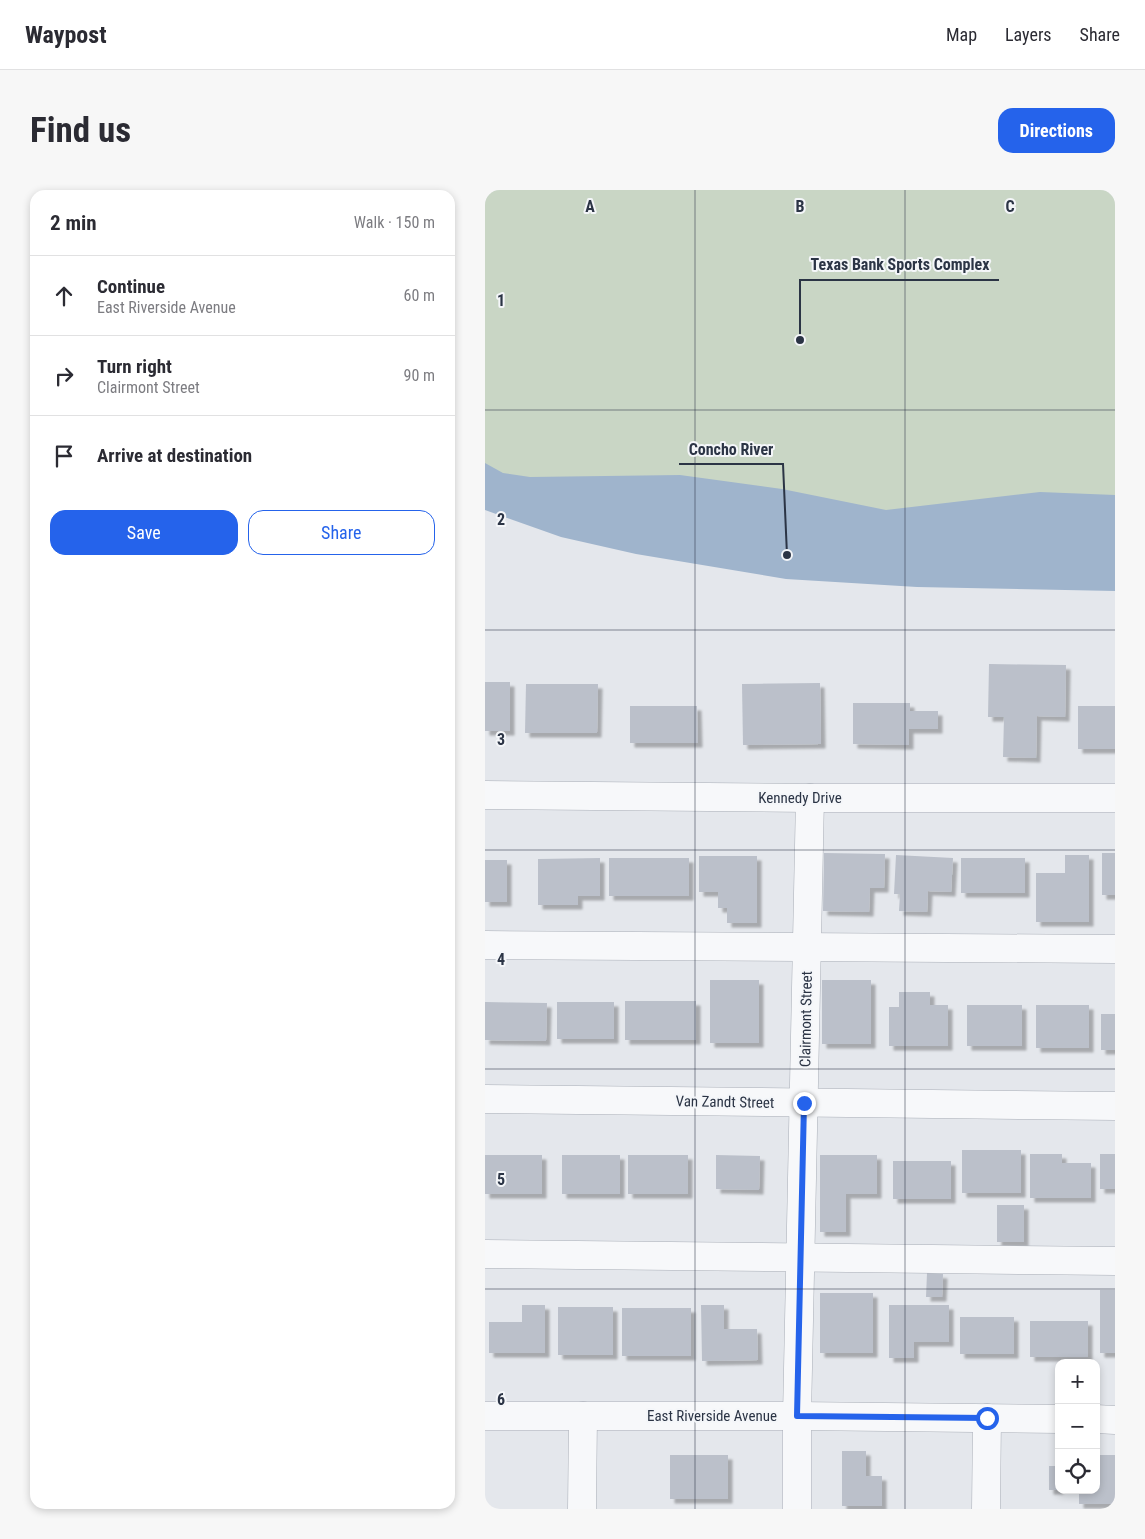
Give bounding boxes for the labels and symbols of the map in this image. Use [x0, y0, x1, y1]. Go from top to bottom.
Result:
text: A [585, 197, 595, 216]
text: B [796, 197, 805, 216]
text: C [1005, 197, 1015, 216]
callout: Texas Bank Sports Complex [800, 249, 999, 280]
text: Texas Bank Sports Complex [811, 255, 990, 274]
text: 1 [497, 291, 505, 310]
callout: Concho River [679, 433, 783, 464]
text: Concho River [689, 440, 773, 459]
text: 2 [497, 510, 505, 529]
text: 3 [497, 730, 505, 749]
street label: Kennedy Drive [758, 789, 842, 807]
text: 4 [497, 950, 505, 969]
street label: Clairmont Street [796, 971, 816, 1067]
street label: Van Zandt Street [675, 1092, 775, 1112]
route end [793, 1092, 816, 1115]
text: 5 [497, 1170, 505, 1189]
text: 6 [497, 1390, 505, 1409]
street label: East Riverside Avenue [647, 1407, 777, 1425]
route start [976, 1407, 999, 1430]

